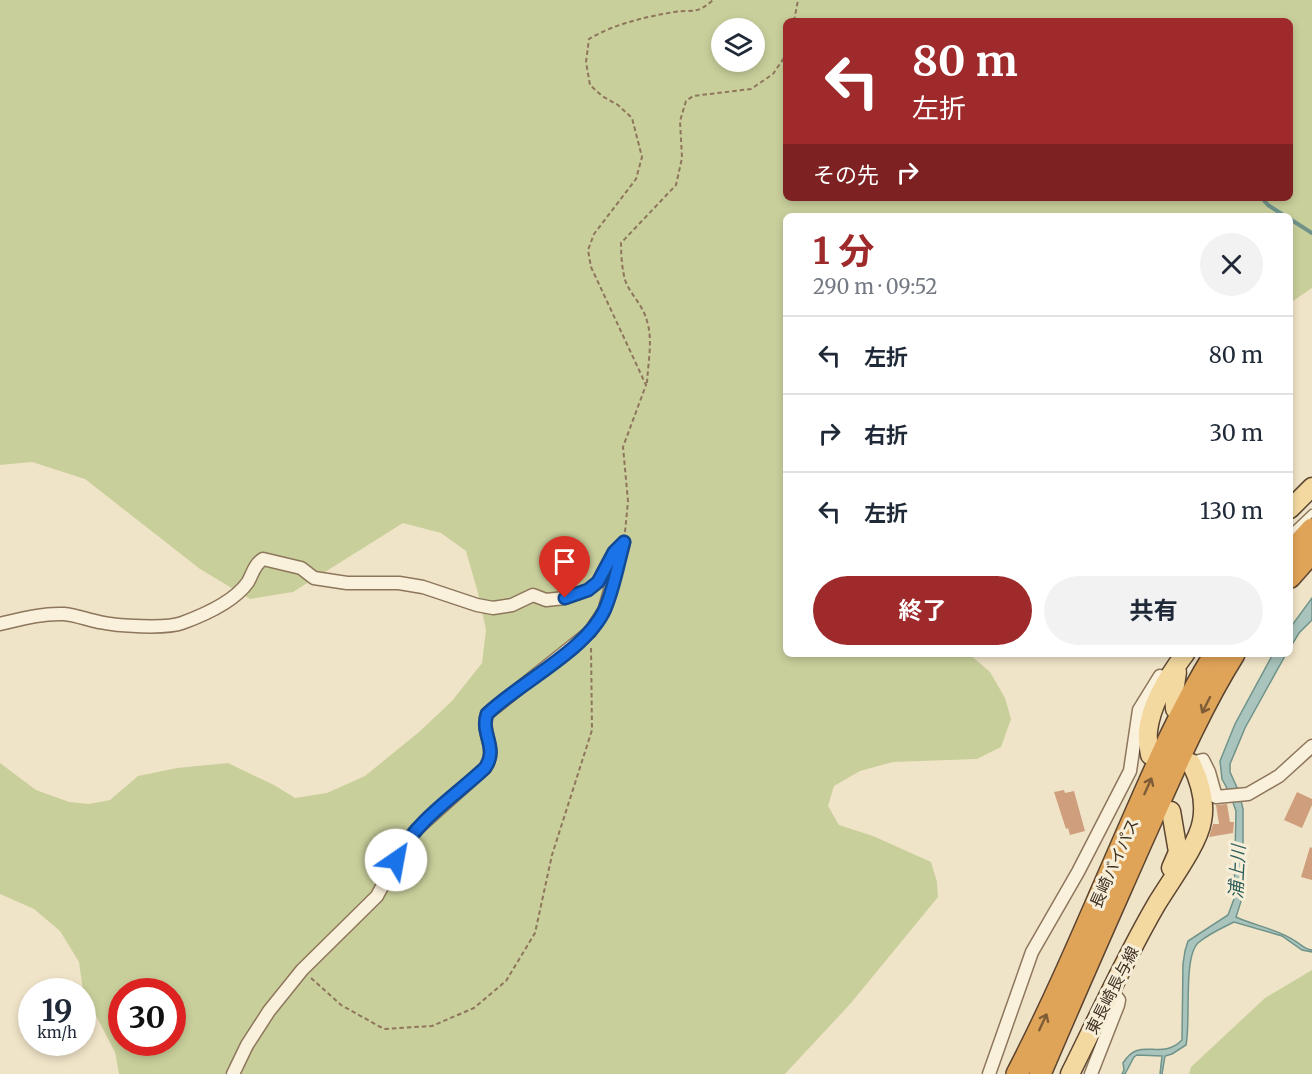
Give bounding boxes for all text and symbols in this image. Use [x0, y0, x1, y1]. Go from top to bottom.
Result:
map controls [711, 18, 765, 72]
button: layers [711, 18, 765, 72]
text: 80 m [912, 35, 1018, 87]
icon: left [813, 42, 891, 120]
text: 左折 [912, 91, 966, 125]
icon: right [891, 156, 924, 189]
text: その先 [813, 161, 879, 189]
text: 1 分 [813, 229, 874, 274]
button: close [1200, 233, 1263, 296]
text: 290 m · 09:52 [813, 274, 937, 299]
icon: left [813, 339, 846, 372]
text: 80 m [1209, 341, 1263, 369]
text: 左折 [864, 343, 908, 371]
icon: right [813, 417, 846, 450]
text: 30 m [1209, 419, 1263, 447]
text: 右折 [864, 421, 908, 449]
icon: left [813, 495, 846, 528]
text: 130 m [1200, 497, 1263, 525]
text: 左折 [864, 499, 908, 527]
pin [539, 536, 590, 598]
icon: arrive [548, 545, 581, 578]
button: 終了 [813, 576, 1032, 645]
button: 共有 [1044, 576, 1263, 645]
one-way arrow [1200, 696, 1211, 714]
one-way arrow [1143, 777, 1154, 796]
street label: 長崎バイパス [1085, 815, 1143, 911]
position arrow [364, 828, 428, 892]
water label: 浦上川 [1224, 842, 1250, 900]
street label: 東長崎長与線 [1081, 943, 1143, 1037]
speed limit sign: 30 [108, 978, 186, 1056]
text: 19 [41, 991, 73, 1029]
one-way arrow [1038, 1013, 1050, 1031]
text: km/h [37, 1023, 77, 1042]

